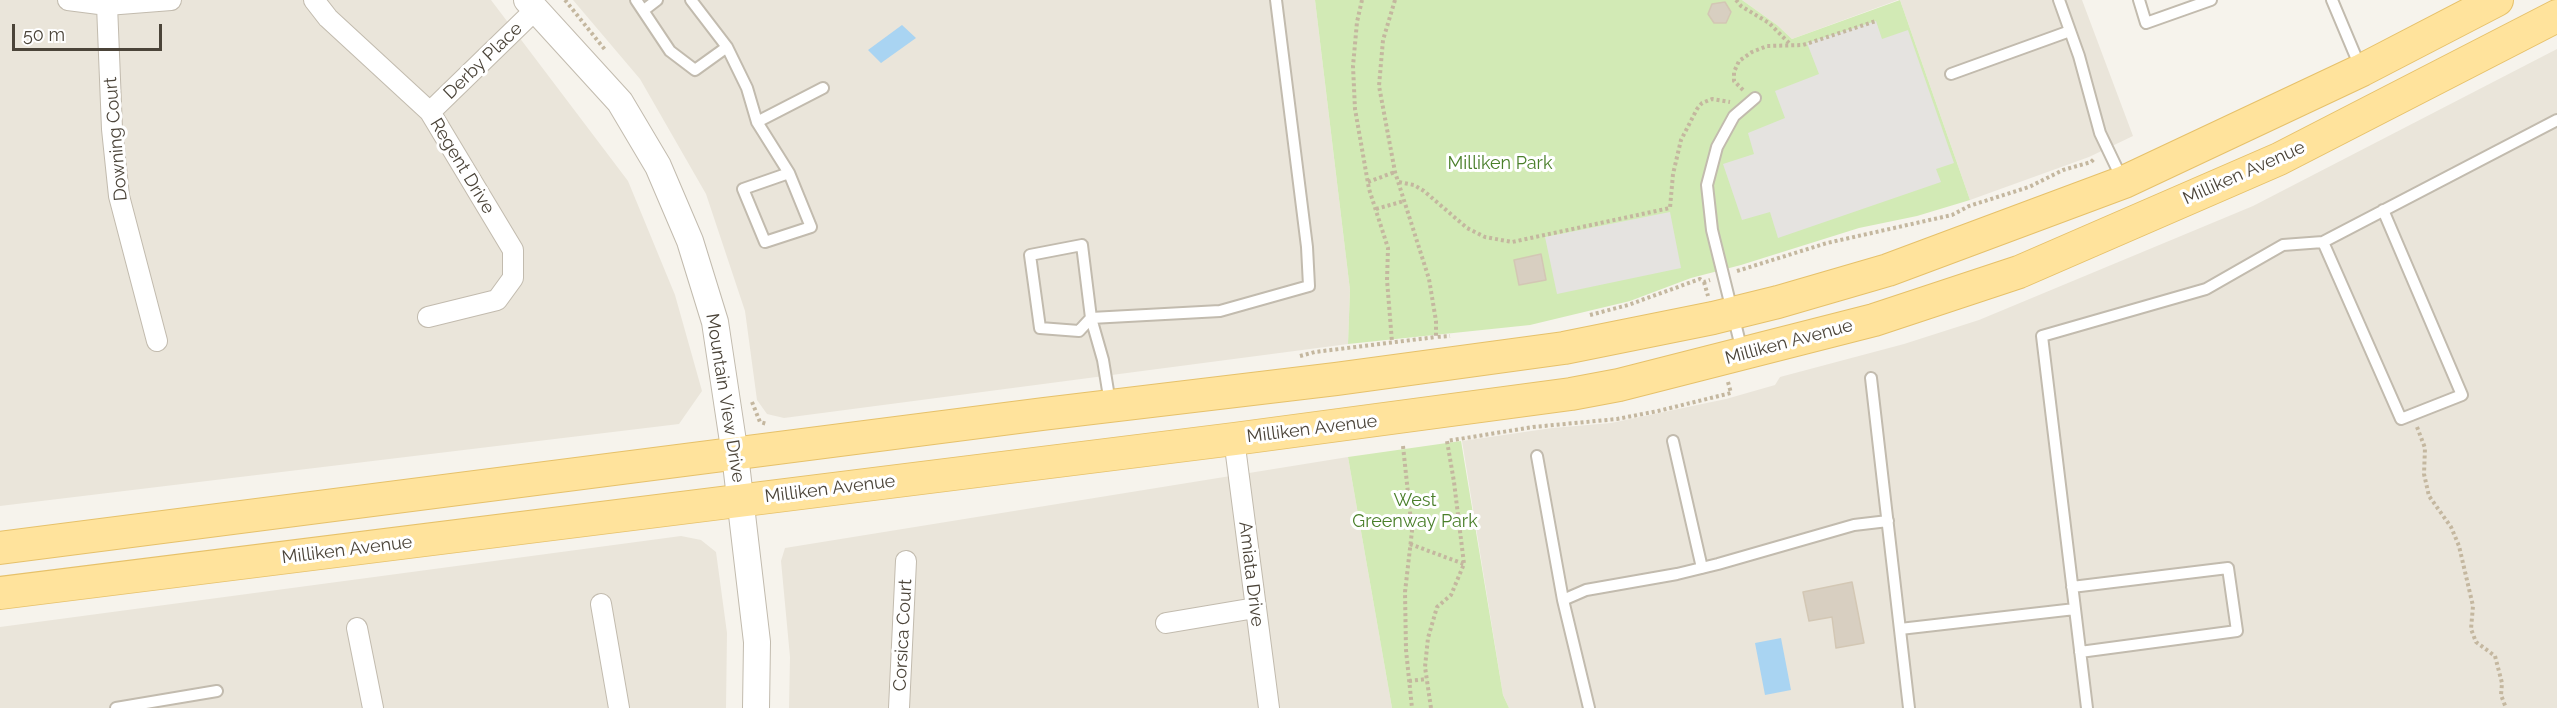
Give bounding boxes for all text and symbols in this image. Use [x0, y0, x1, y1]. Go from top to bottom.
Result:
scale bar [15, 12, 165, 50]
street label: Derby Place [439, 18, 527, 104]
text: 50 m [23, 24, 65, 45]
street label: Downing Court [100, 76, 132, 202]
street label: Regent Drive [425, 114, 499, 218]
street label: Milliken Avenue [2180, 136, 2308, 210]
park label: Milliken Park [1448, 153, 1552, 175]
street label: Mountain View Drive [701, 312, 749, 484]
street label: Milliken Avenue [1723, 315, 1855, 369]
street label: Milliken Avenue [1246, 410, 1378, 448]
street label: Milliken Avenue [764, 470, 896, 508]
park label: West Greenway Park [1352, 490, 1478, 532]
street label: Amiata Drive [1234, 520, 1268, 628]
street label: Milliken Avenue [281, 531, 413, 569]
street label: Corsica Court [889, 578, 917, 692]

